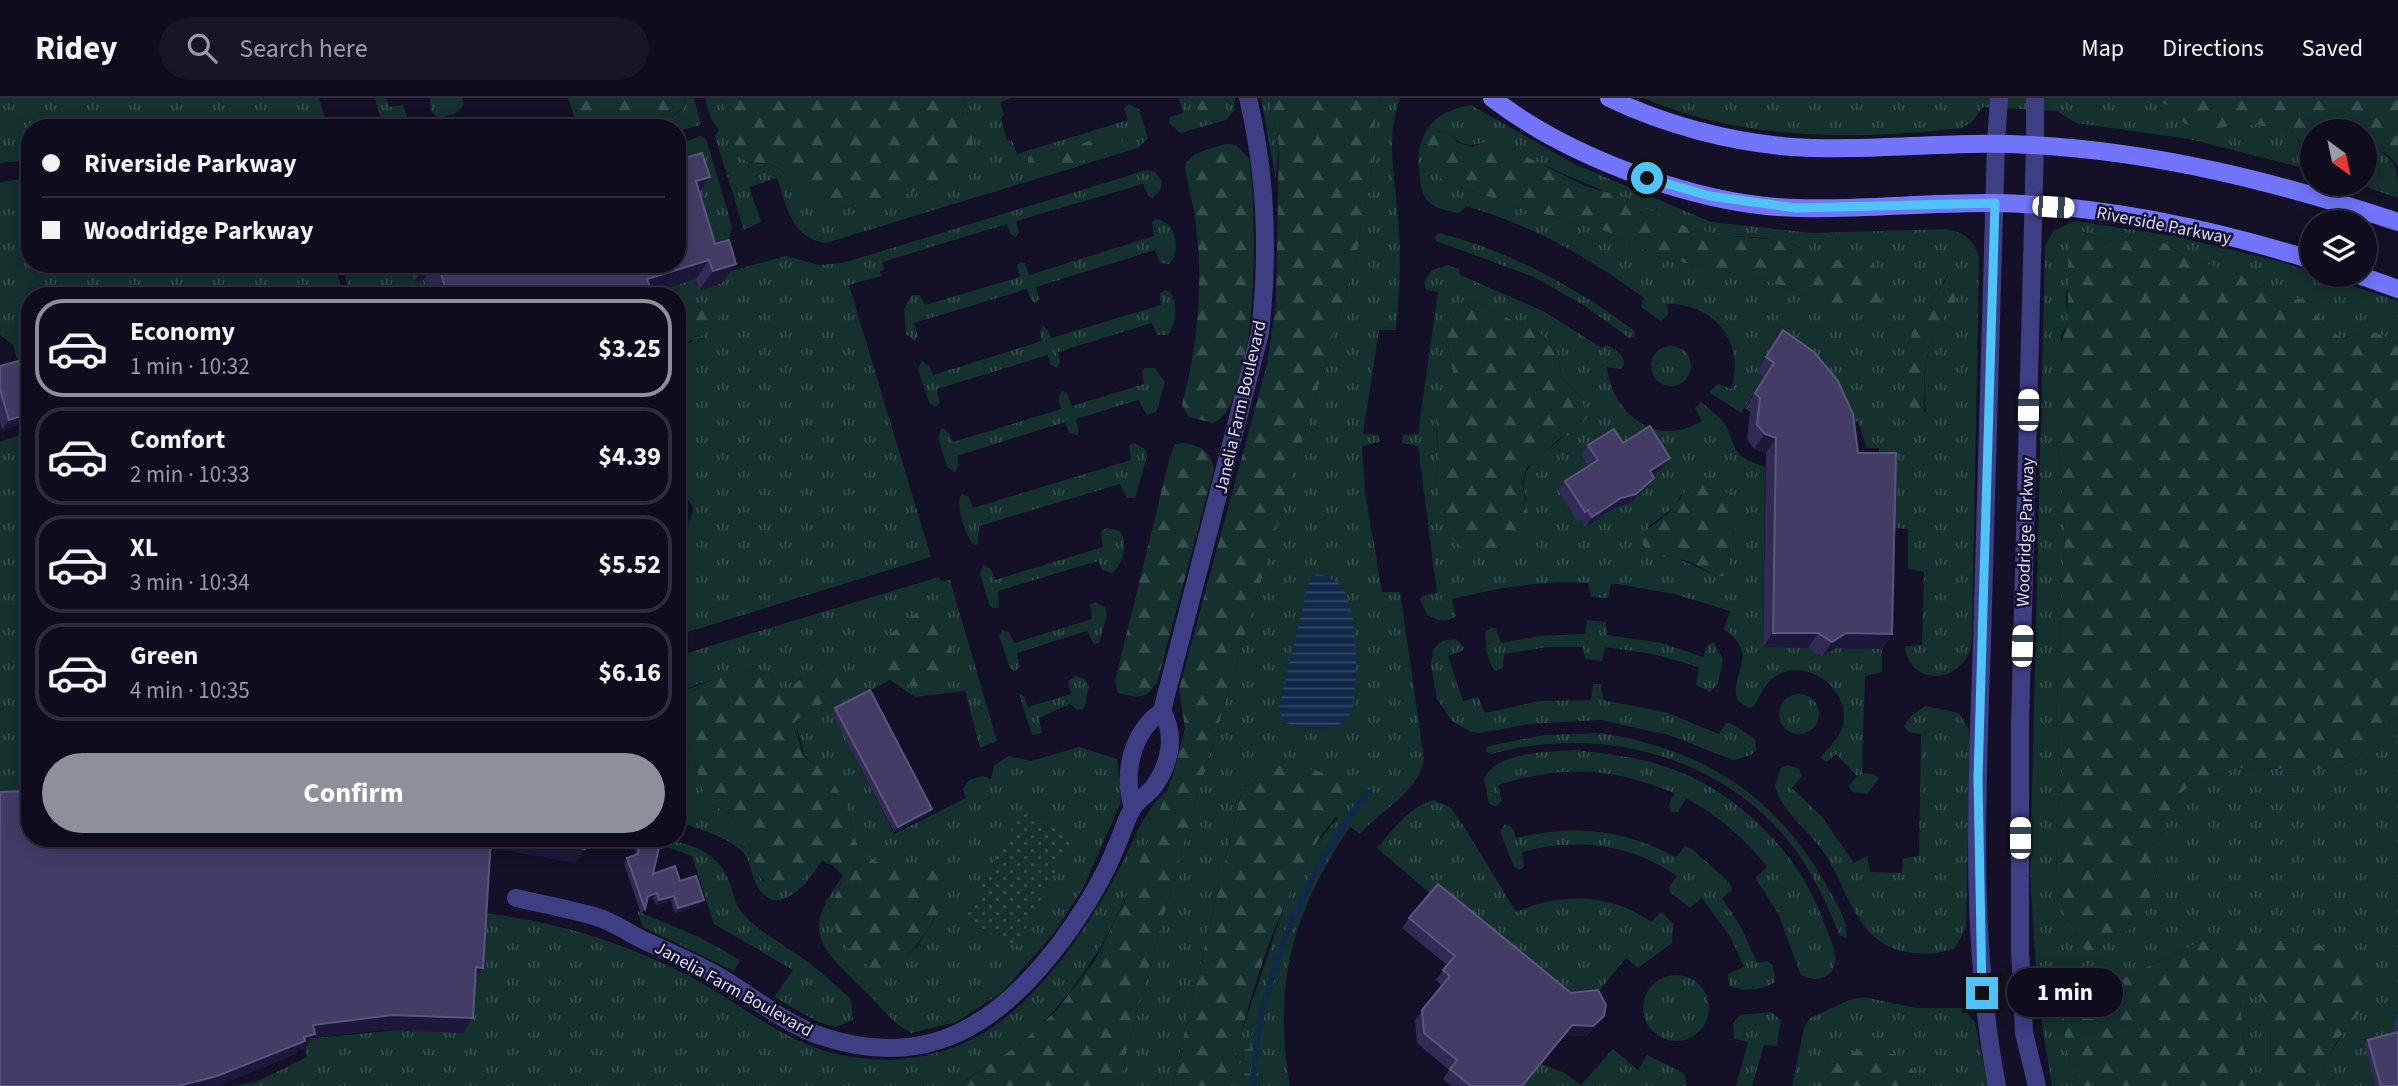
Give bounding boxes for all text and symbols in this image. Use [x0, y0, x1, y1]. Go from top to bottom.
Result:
search box [159, 17, 649, 80]
text: Ridey [35, 25, 117, 72]
icon: search [183, 29, 221, 67]
text: Search here [239, 30, 368, 67]
text: Map [2081, 31, 2124, 66]
text: Directions [2162, 31, 2264, 66]
text: Saved [2302, 31, 2363, 66]
north arrow [2300, 119, 2376, 196]
map controls [2300, 119, 2377, 287]
text: Riverside Parkway [84, 145, 296, 182]
route start [1631, 162, 1663, 194]
car [2032, 195, 2075, 219]
street label: Riverside Parkway [2095, 200, 2234, 251]
button: layers [2300, 210, 2377, 287]
text: Woodridge Parkway [84, 212, 313, 249]
text: Economy [130, 313, 235, 350]
icon: car [46, 317, 109, 380]
street label: Janelia Farm Boulevard [1208, 318, 1273, 496]
text: $3.25 [598, 330, 661, 367]
text: 1 min · 10:32 [130, 350, 250, 383]
car [2018, 389, 2039, 431]
text: Comfort [130, 421, 225, 458]
icon: car [46, 425, 109, 488]
text: $4.39 [598, 438, 661, 475]
street label: Woodridge Parkway [2010, 456, 2041, 607]
text: 2 min · 10:33 [130, 458, 250, 491]
text: XL [130, 529, 158, 566]
icon: car [46, 533, 109, 596]
text: $5.52 [598, 546, 661, 583]
text: 3 min · 10:34 [130, 566, 250, 599]
car [2011, 625, 2034, 667]
text: Green [130, 637, 198, 674]
icon: car [46, 641, 109, 704]
text: $6.16 [598, 654, 661, 691]
text: 4 min · 10:35 [130, 674, 250, 707]
button: Confirm [42, 753, 665, 833]
car [2010, 817, 2031, 859]
street label: Janelia Farm Boulevard [650, 936, 817, 1043]
callout: 1 min [2007, 968, 2122, 1018]
text: 1 min [2037, 976, 2093, 1009]
route end [1966, 977, 1998, 1009]

